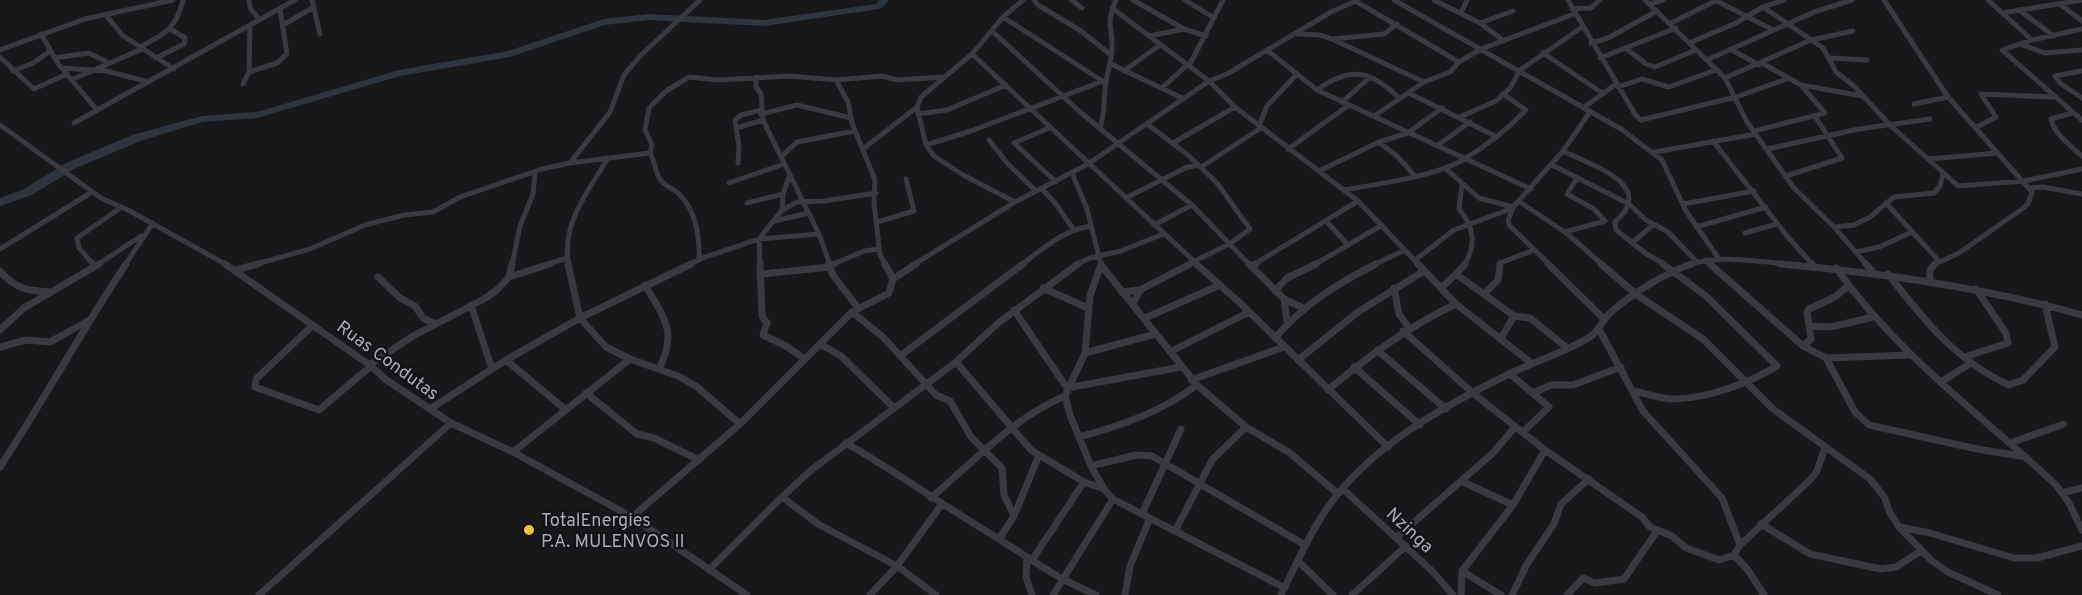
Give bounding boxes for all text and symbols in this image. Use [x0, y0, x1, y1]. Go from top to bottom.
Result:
street label: Ruas Condutas [331, 316, 443, 406]
street label: Nzinga [1380, 503, 1437, 559]
place label: TotalEnergies P.A. MULENVOS II [541, 510, 685, 554]
marker: TotalEnergies P.A. MULENVOS II [522, 523, 536, 537]

